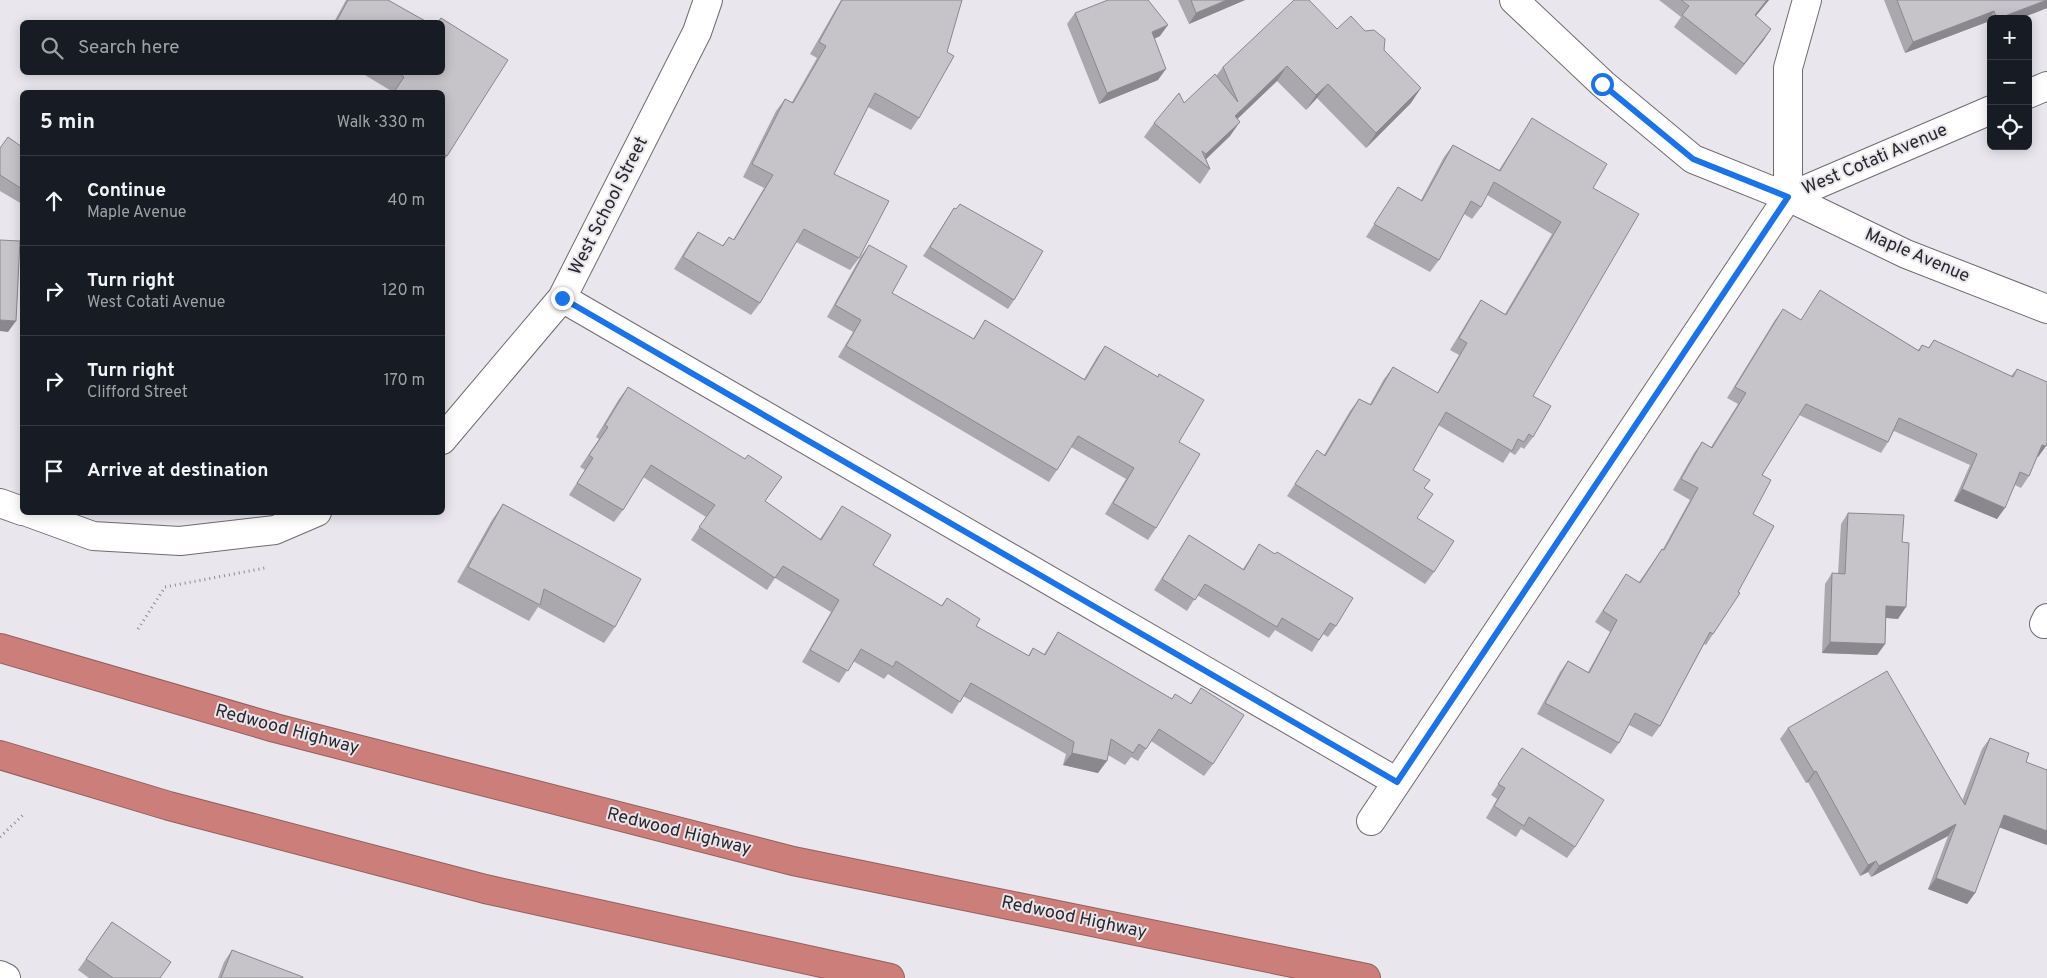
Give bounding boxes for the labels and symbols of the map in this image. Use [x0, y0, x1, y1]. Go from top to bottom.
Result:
route start [1591, 73, 1614, 96]
street label: West Cotati Avenue [1799, 119, 1951, 201]
street label: West School Street [564, 133, 654, 279]
street label: Maple Avenue [1861, 224, 1973, 288]
route end [551, 287, 574, 310]
street label: Redwood Highway [212, 700, 362, 760]
street label: Redwood Highway [604, 803, 754, 861]
street label: Redwood Highway [999, 891, 1149, 945]

